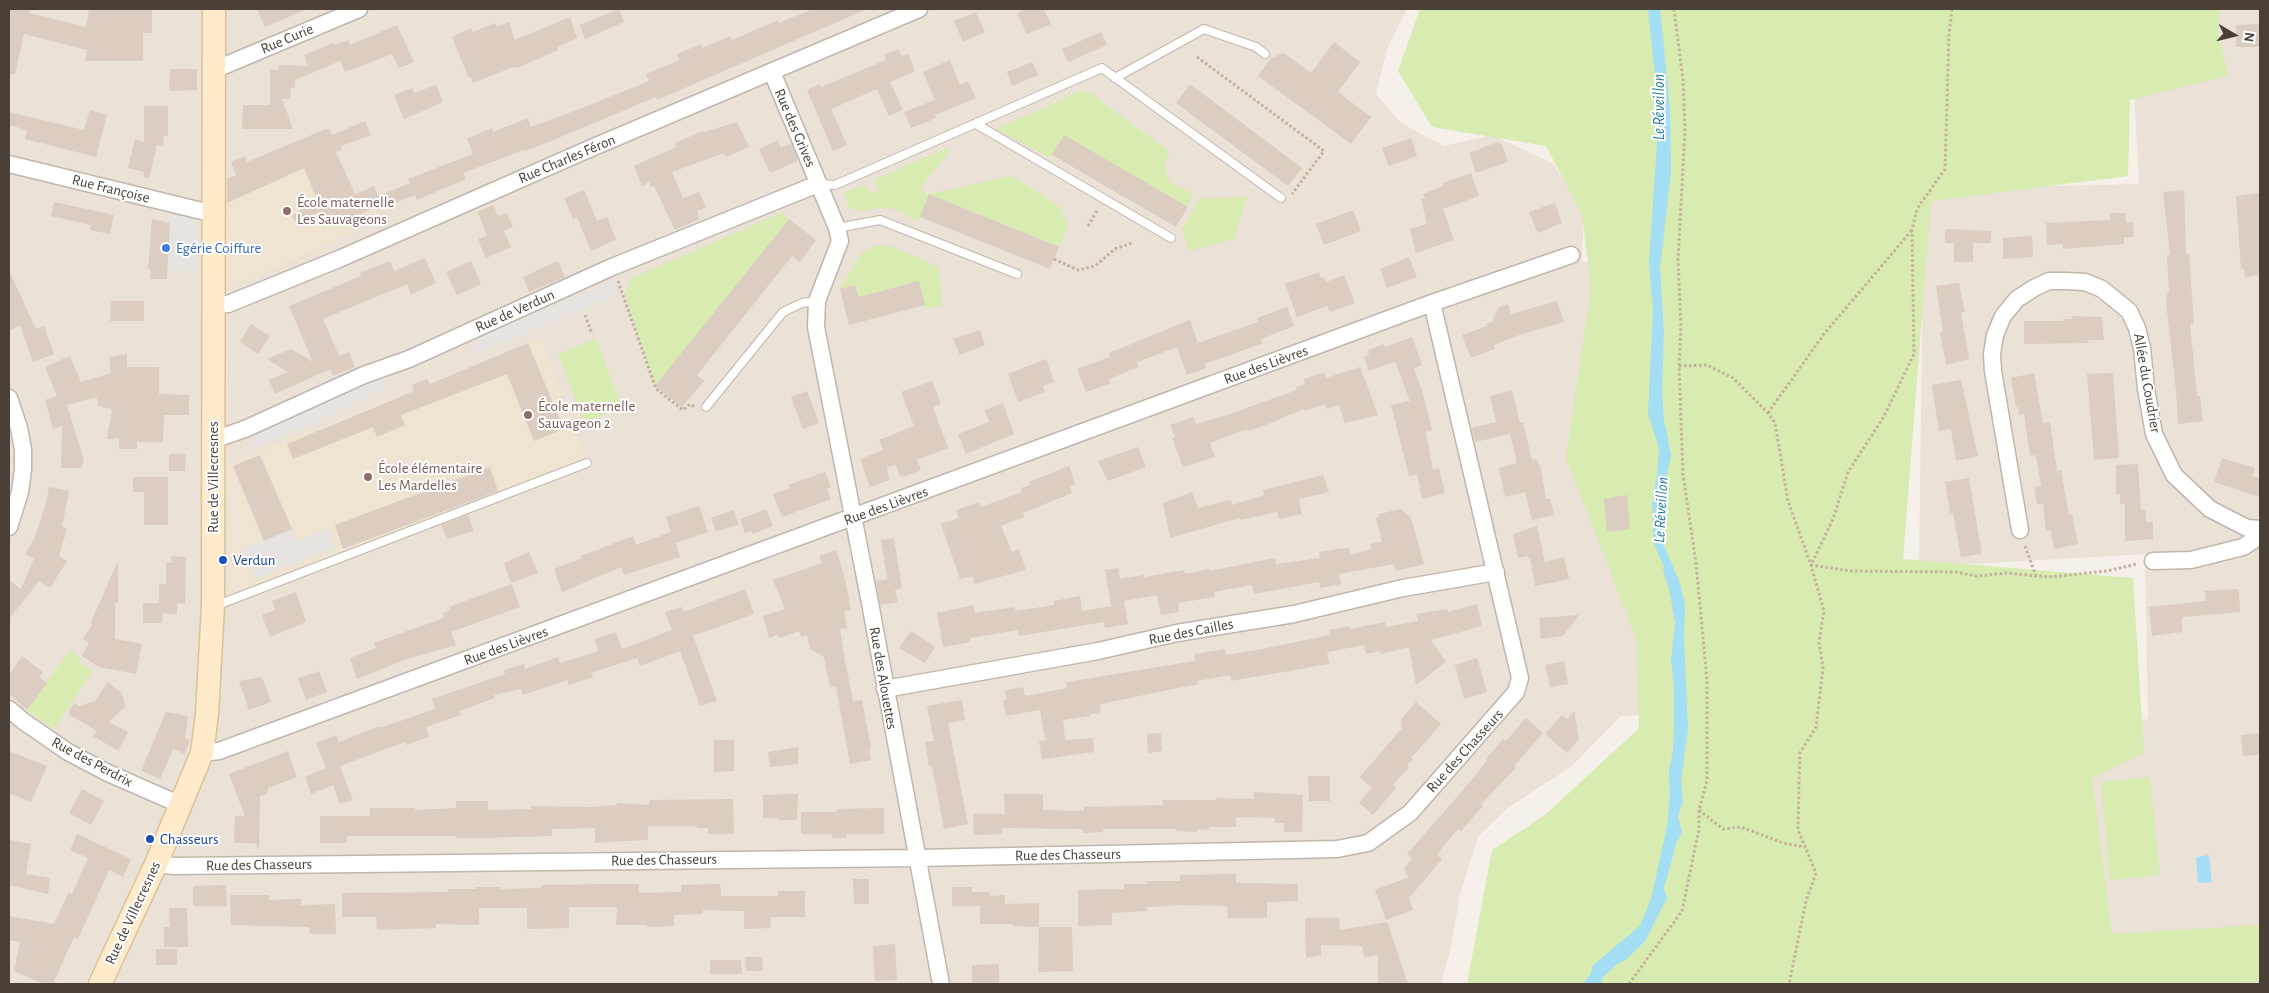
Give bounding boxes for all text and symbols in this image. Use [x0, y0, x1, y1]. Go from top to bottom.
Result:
north arrow [2209, 10, 2259, 60]
street label: Rue Curie [258, 20, 316, 58]
text: N [2241, 31, 2256, 43]
water label: Le Réveillon [1649, 74, 1669, 140]
street label: Rue des Grives [770, 86, 820, 170]
street label: Rue Charles Féron [516, 130, 618, 188]
street label: Rue Françoise [70, 171, 152, 207]
place label: École maternelle Les Sauvageons [297, 193, 394, 228]
marker: École maternelle Les Sauvageons [281, 205, 293, 217]
place label: Egérie Coiffure [176, 239, 262, 257]
marker: Egérie Coiffure [160, 242, 172, 254]
street label: Rue de Verdun [473, 286, 557, 336]
street label: Allée du Coudrier [2129, 332, 2165, 434]
street label: Rue des Lièvres [1221, 341, 1311, 389]
place label: École maternelle Sauvageon 2 [538, 397, 635, 432]
marker: École maternelle Sauvageon 2 [522, 409, 534, 421]
street label: Rue de Villecresnes [204, 421, 222, 533]
place label: École élémentaire Les Mardelles [378, 459, 482, 494]
marker: École élémentaire Les Mardelles [362, 471, 374, 483]
water label: Le Réveillon [1650, 476, 1672, 544]
street label: Rue des Lièvres [841, 482, 931, 530]
place label: Verdun [233, 551, 276, 569]
marker: Verdun [217, 554, 229, 566]
street label: Rue des Cailles [1147, 615, 1235, 649]
street label: Rue des Lièvres [461, 622, 551, 670]
street label: Rue des Alouettes [865, 625, 901, 731]
street label: Rue des Chasseurs [1423, 706, 1507, 796]
street label: Rue des Perdrix [48, 733, 136, 791]
place label: Chasseurs [160, 830, 218, 848]
marker: Chasseurs [144, 833, 156, 845]
street label: Rue des Chasseurs [1015, 845, 1121, 865]
street label: Rue des Chasseurs [611, 850, 717, 870]
street label: Rue des Chasseurs [206, 855, 312, 875]
street label: Rue de Villecresnes [101, 859, 165, 967]

